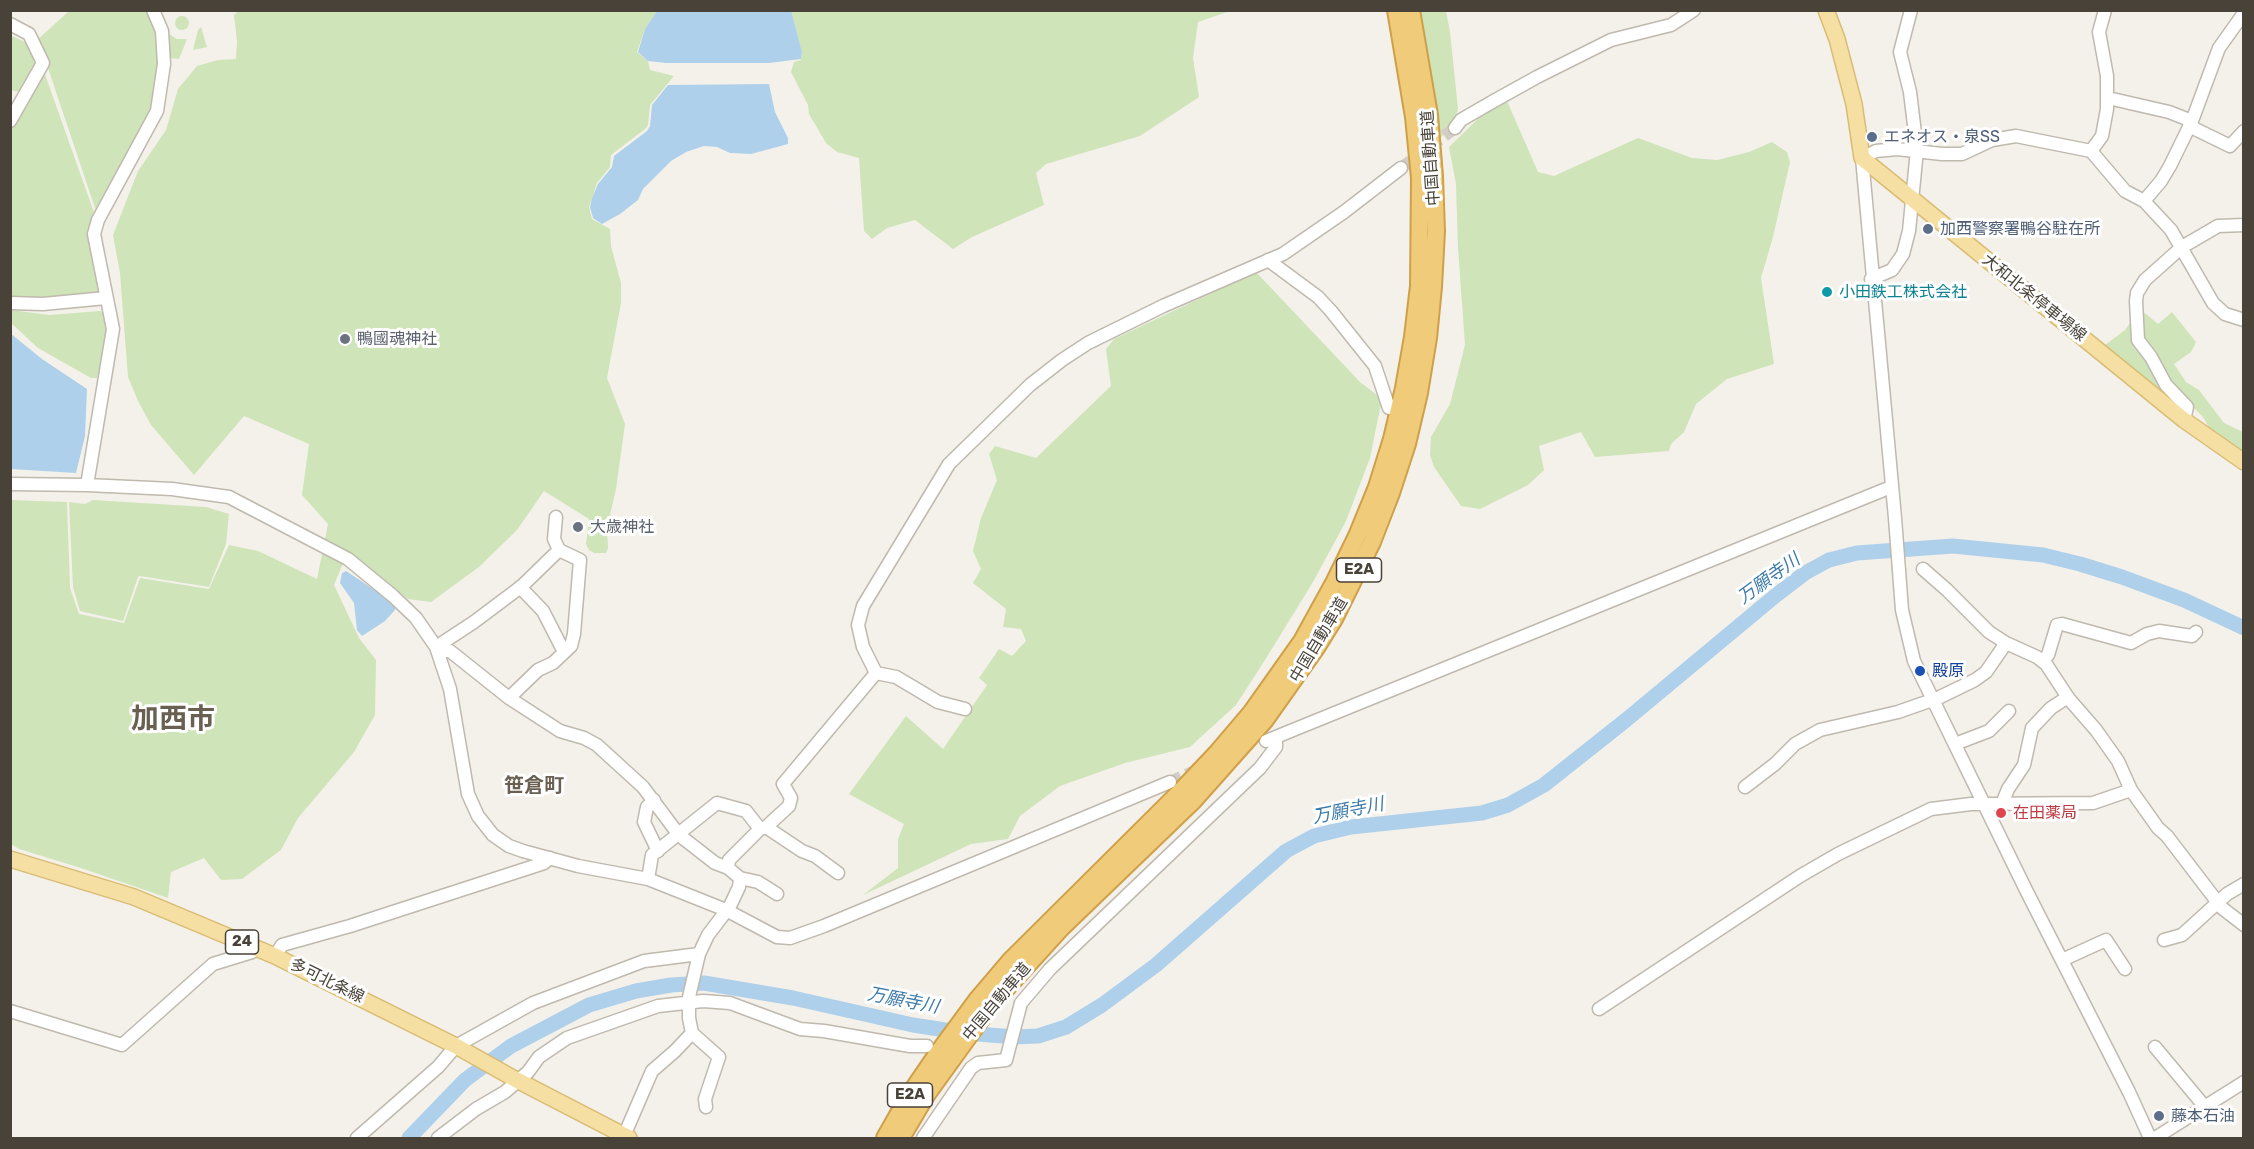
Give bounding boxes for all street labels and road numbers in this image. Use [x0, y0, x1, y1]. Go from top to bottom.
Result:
street label: 中国自動車道 [1418, 109, 1444, 207]
street label: 大和北条停車場線 [1978, 250, 2090, 346]
road number: E2A [1336, 558, 1382, 582]
street label: 中国自動車道 [1286, 594, 1352, 686]
road number: 24 [226, 930, 258, 954]
street label: 多可北条線 [287, 955, 367, 1007]
street label: 中国自動車道 [959, 959, 1035, 1045]
road number: E2A [888, 1083, 932, 1107]

